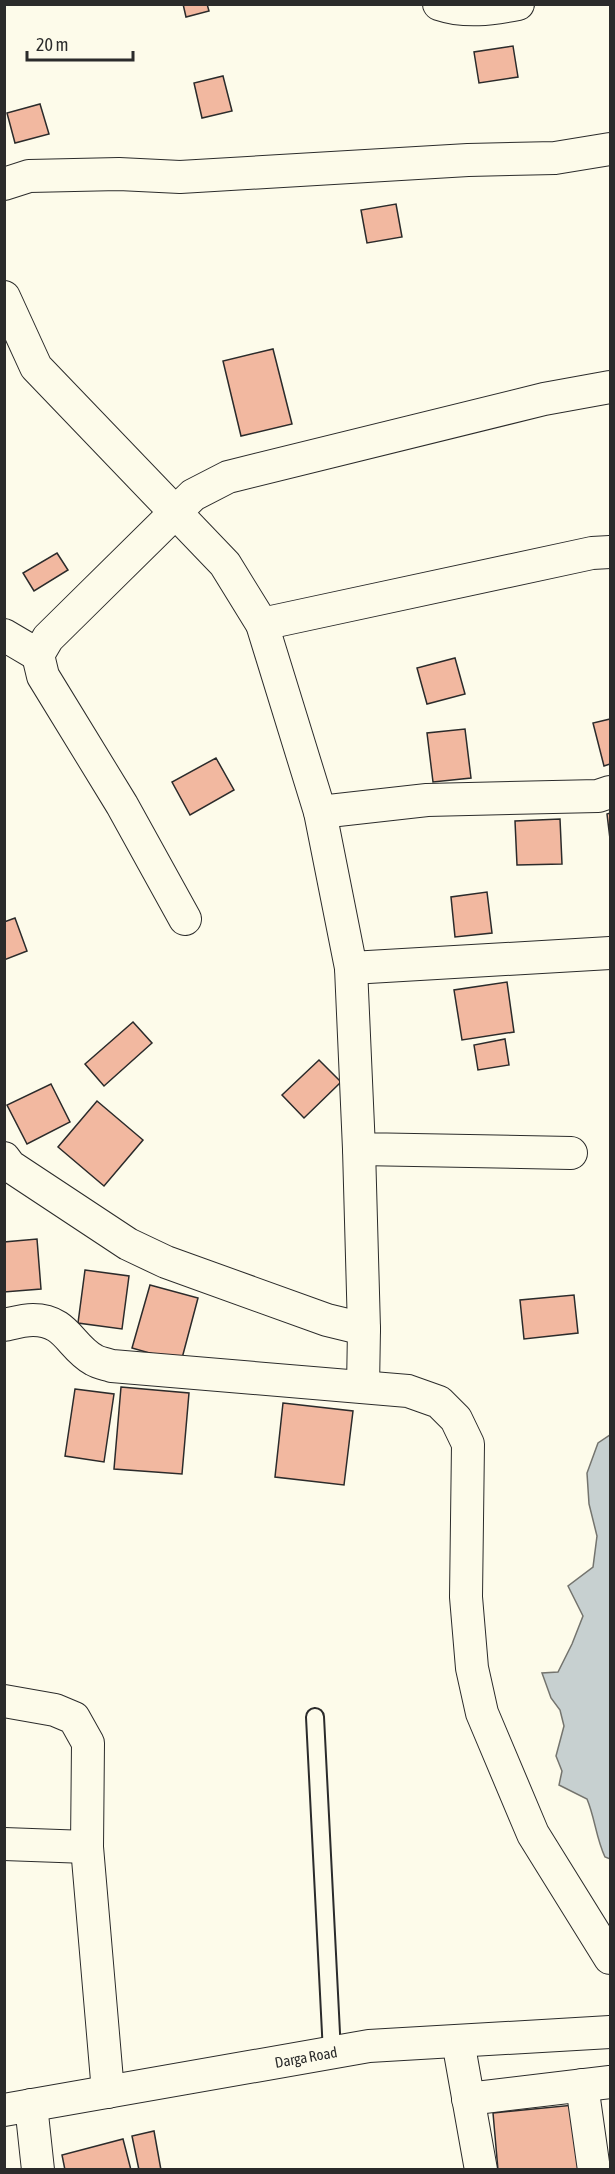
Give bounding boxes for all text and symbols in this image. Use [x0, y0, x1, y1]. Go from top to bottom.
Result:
scale bar [27, 24, 134, 62]
text: 20 m [36, 34, 68, 55]
street label: Darga Road [273, 2043, 339, 2071]

